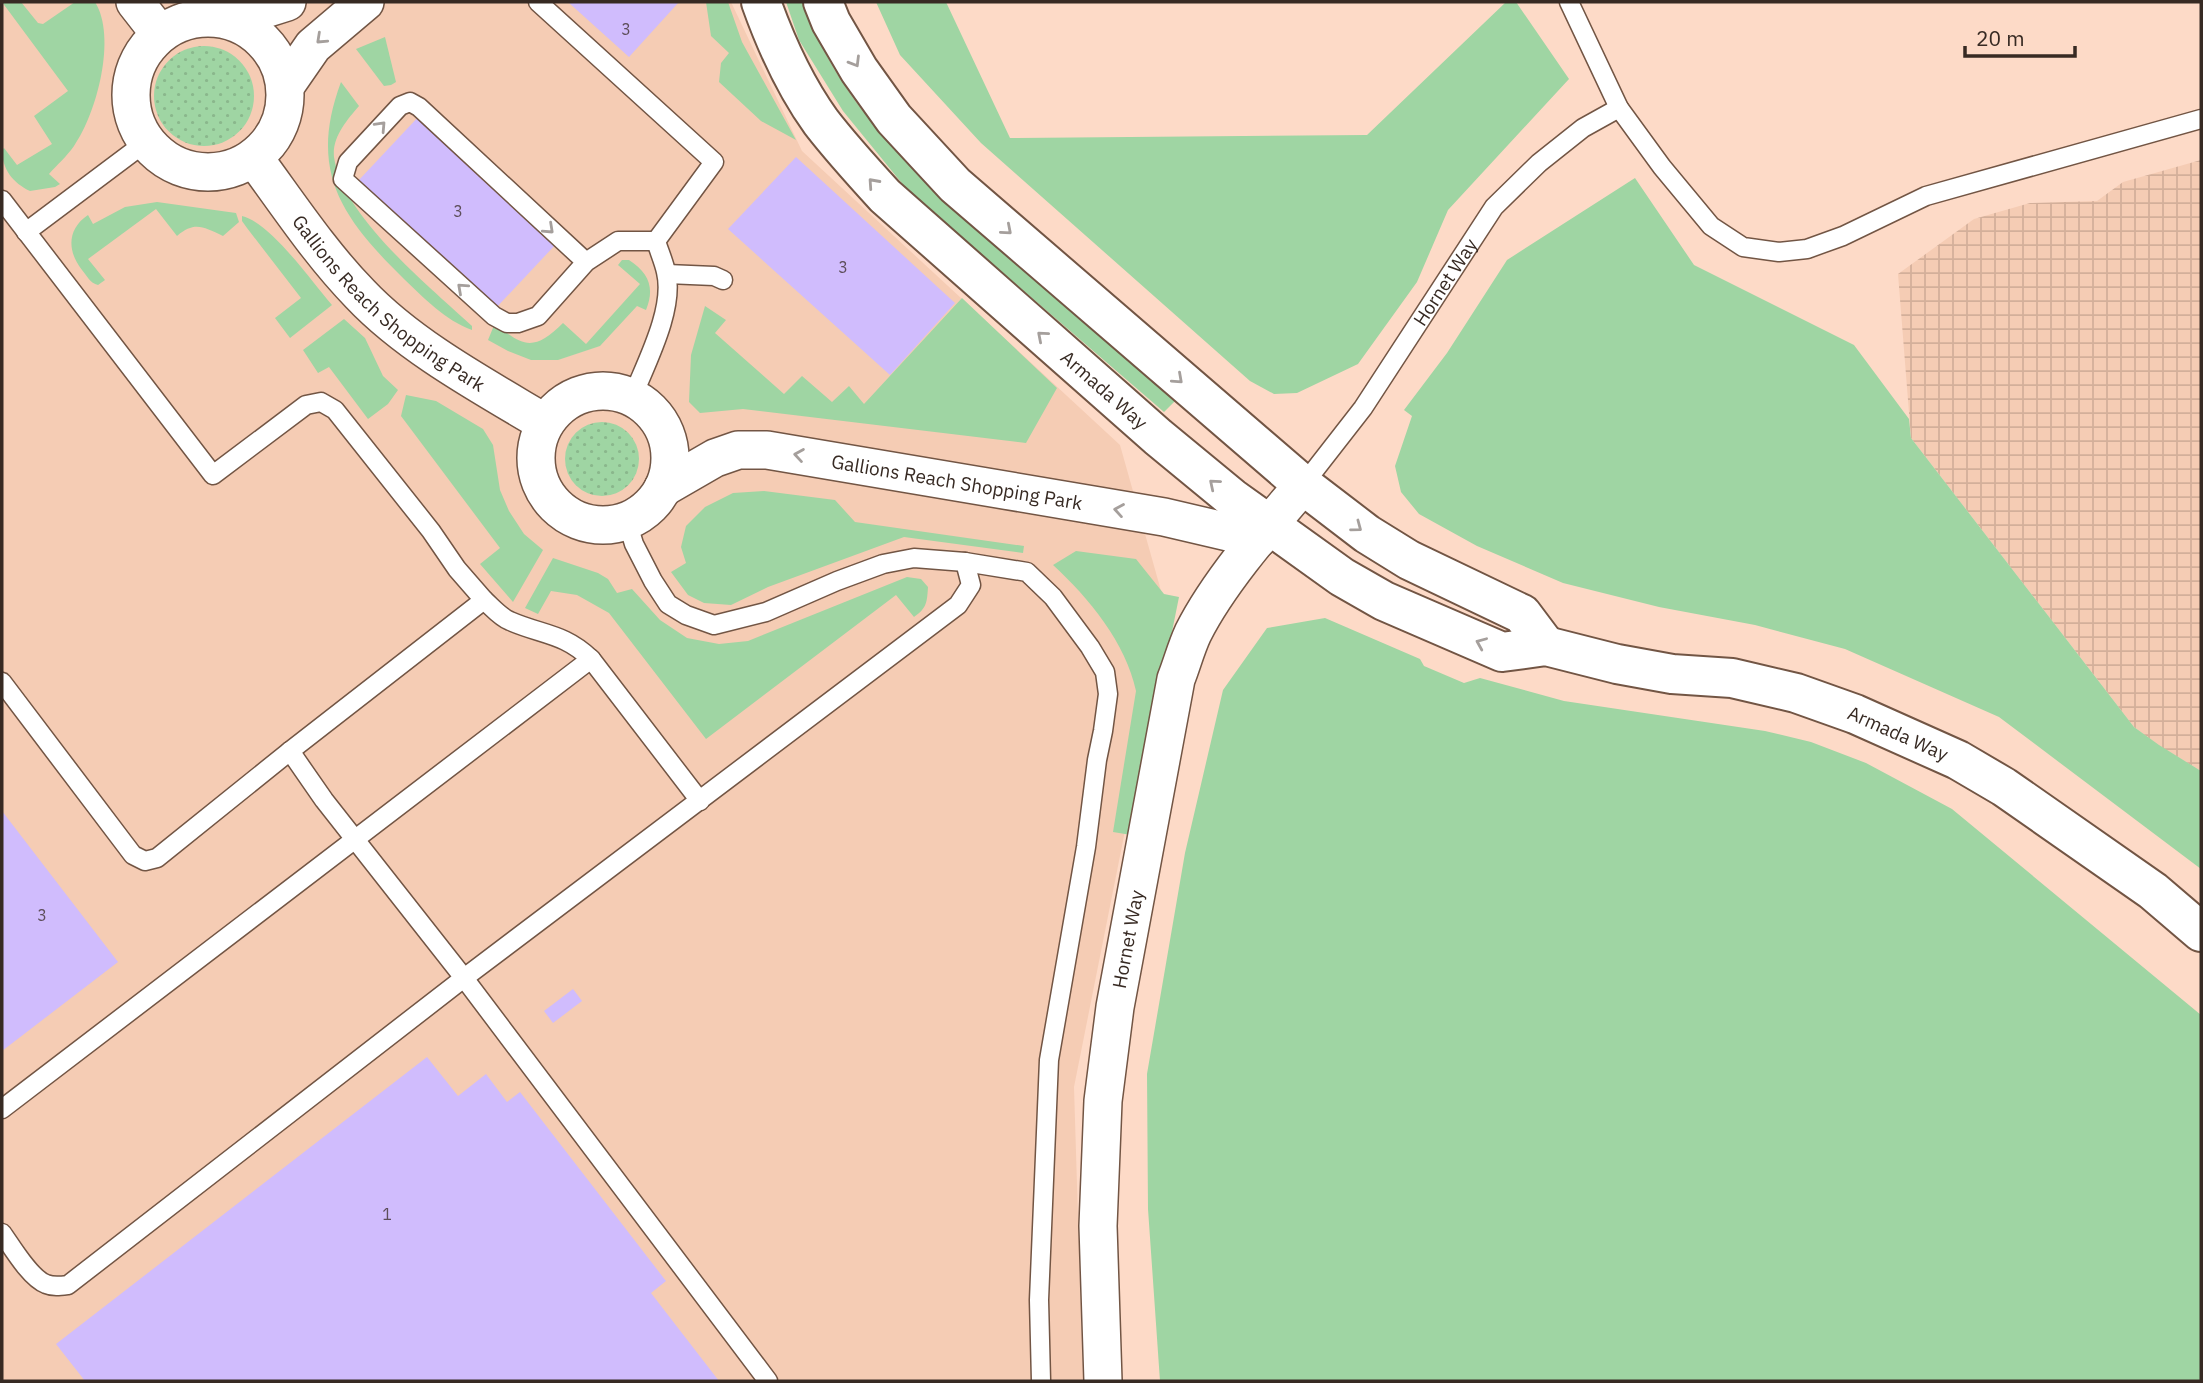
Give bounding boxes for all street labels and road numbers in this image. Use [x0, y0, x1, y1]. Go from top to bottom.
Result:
street label: Gallions Reach Shopping Park [287, 210, 490, 397]
street label: Hornet Way [1408, 233, 1483, 330]
street label: Armada Way [1056, 345, 1153, 435]
street label: Gallions Reach Shopping Park [830, 449, 1084, 515]
street label: Armada Way [1845, 700, 1953, 766]
street label: Hornet Way [1107, 887, 1149, 990]

